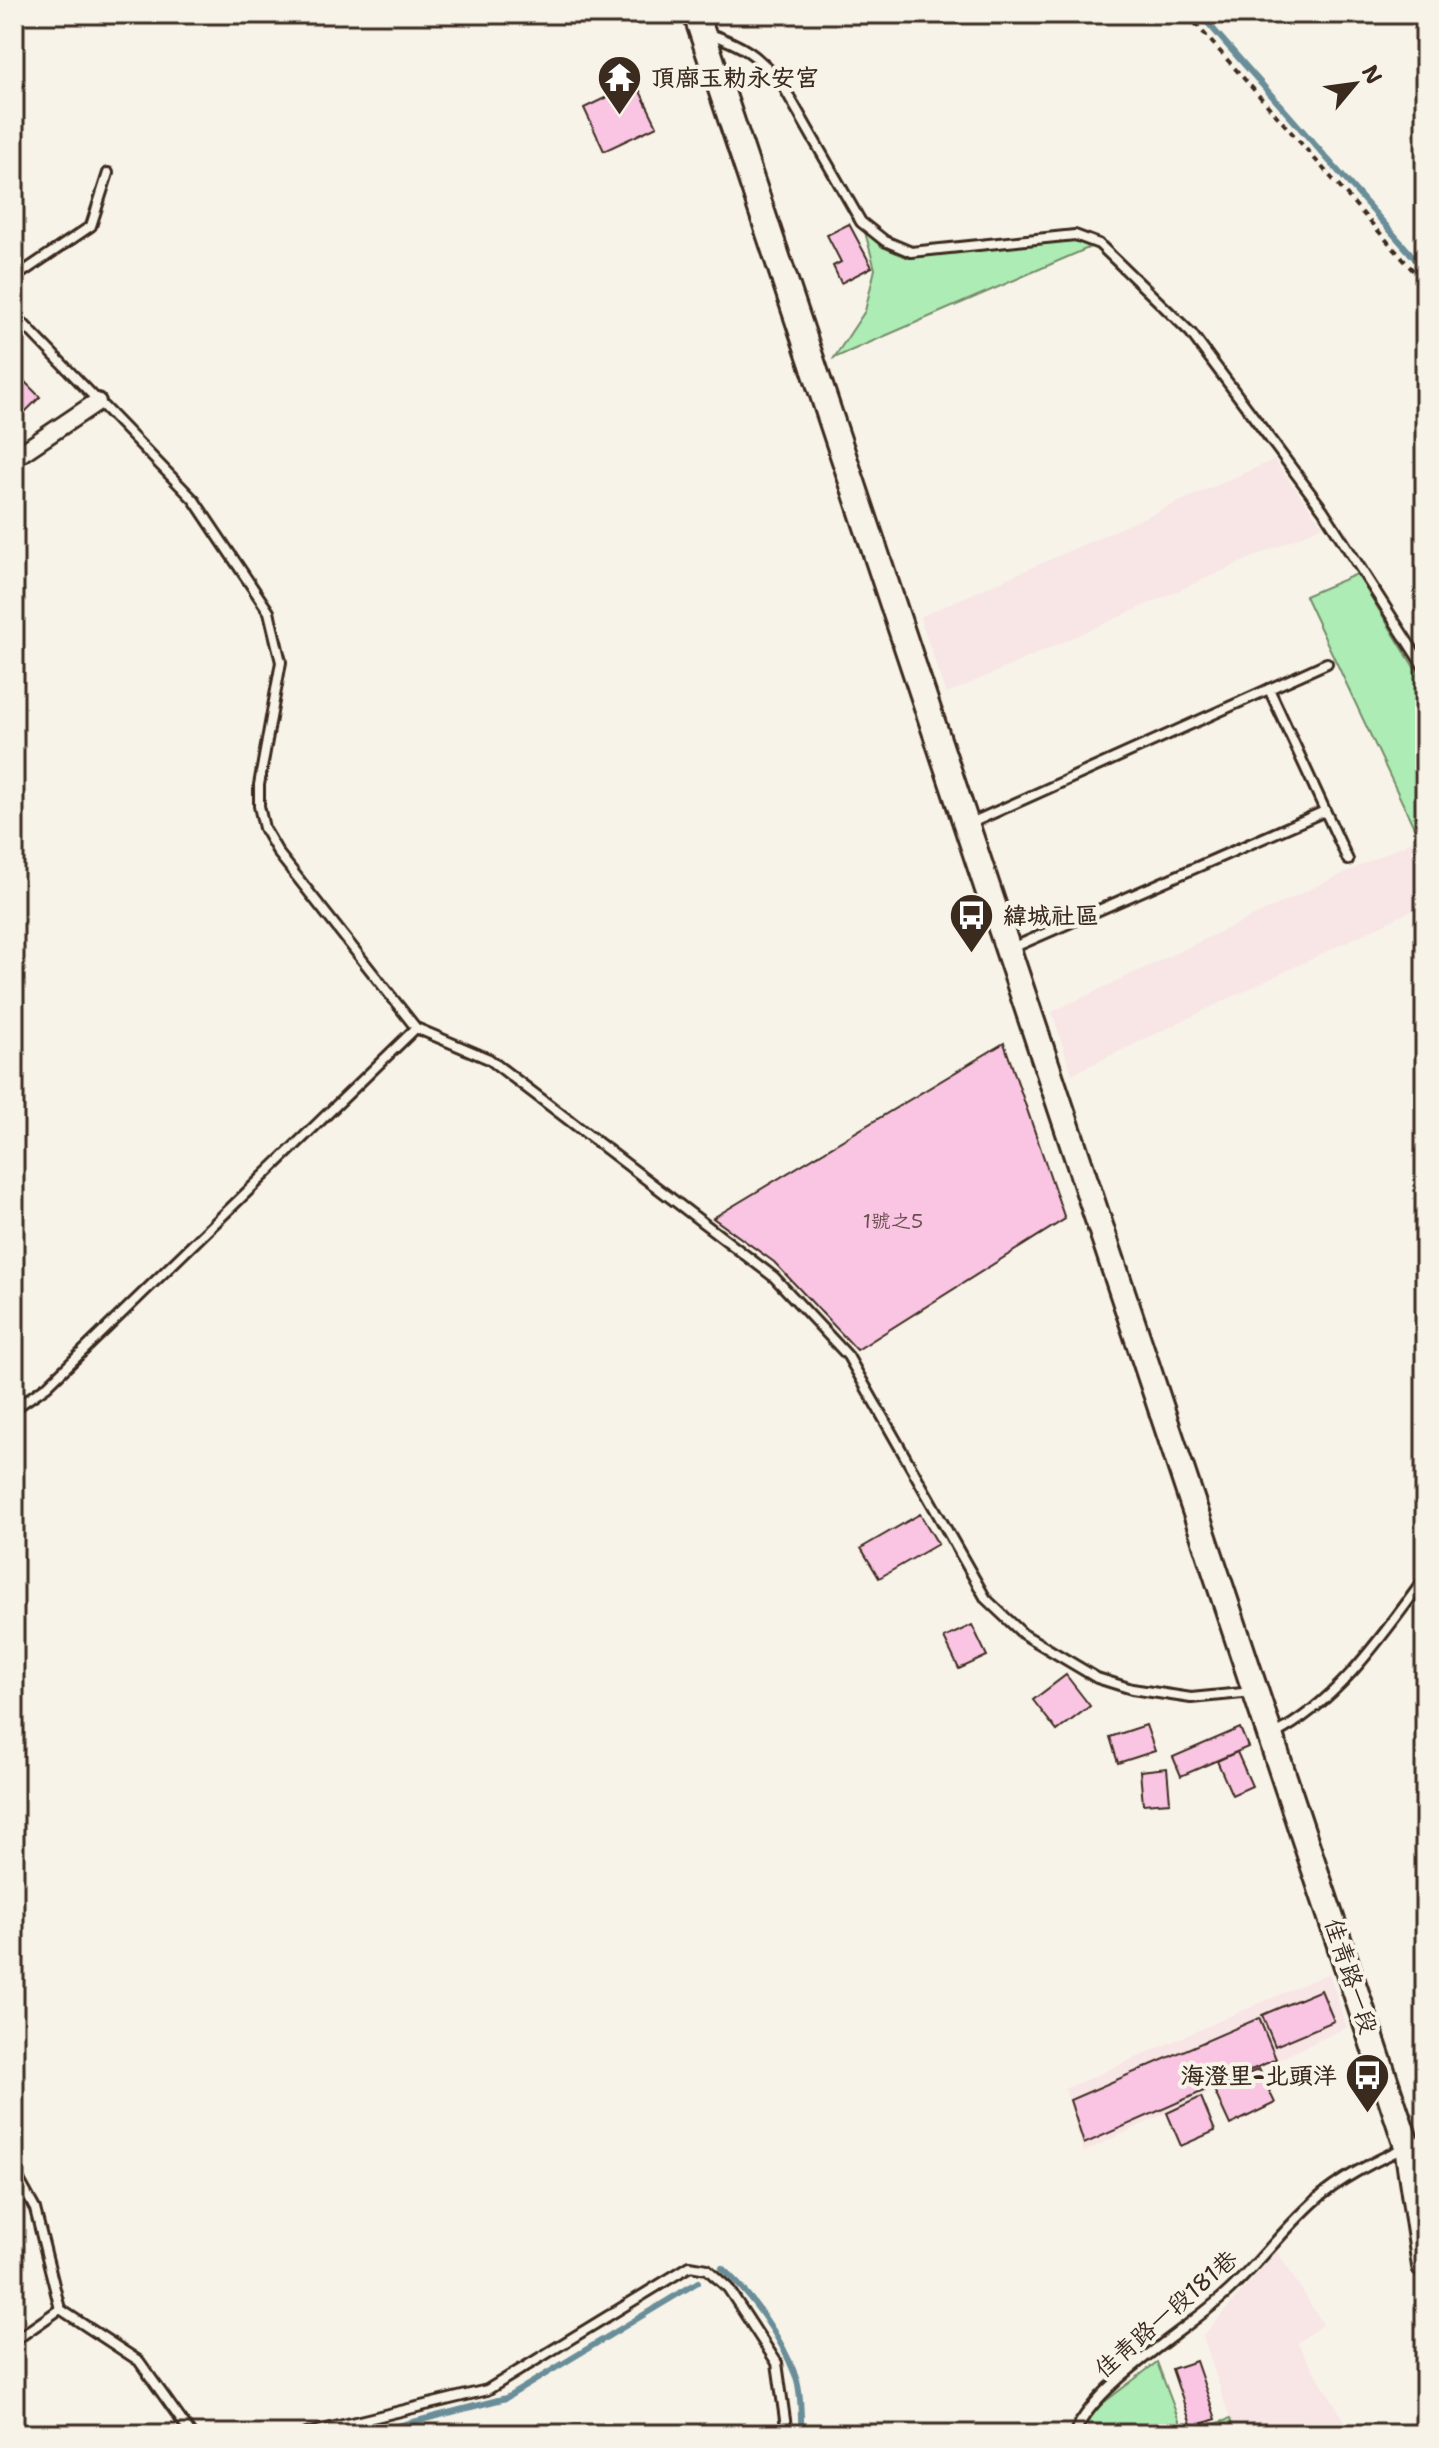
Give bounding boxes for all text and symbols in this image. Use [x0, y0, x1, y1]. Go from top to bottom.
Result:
north arrow [1315, 44, 1395, 124]
temple icon: 頂廍玉勅永安宮 [596, 54, 644, 117]
text: N [1355, 60, 1389, 89]
place label: 頂廍玉勅永安宮 [651, 62, 819, 94]
bus stop icon: 緯城社區 [948, 892, 996, 955]
place label: 緯城社區 [1003, 900, 1099, 932]
house number: 1號之5 [863, 1208, 923, 1234]
street label: 佳青路一段 [1317, 1914, 1385, 2038]
bus stop icon: 海澄里-北頭洋 [1344, 2052, 1392, 2115]
place label: 海澄里-北頭洋 [1181, 2060, 1337, 2092]
street label: 佳青路一段181巷 [1088, 2243, 1244, 2385]

